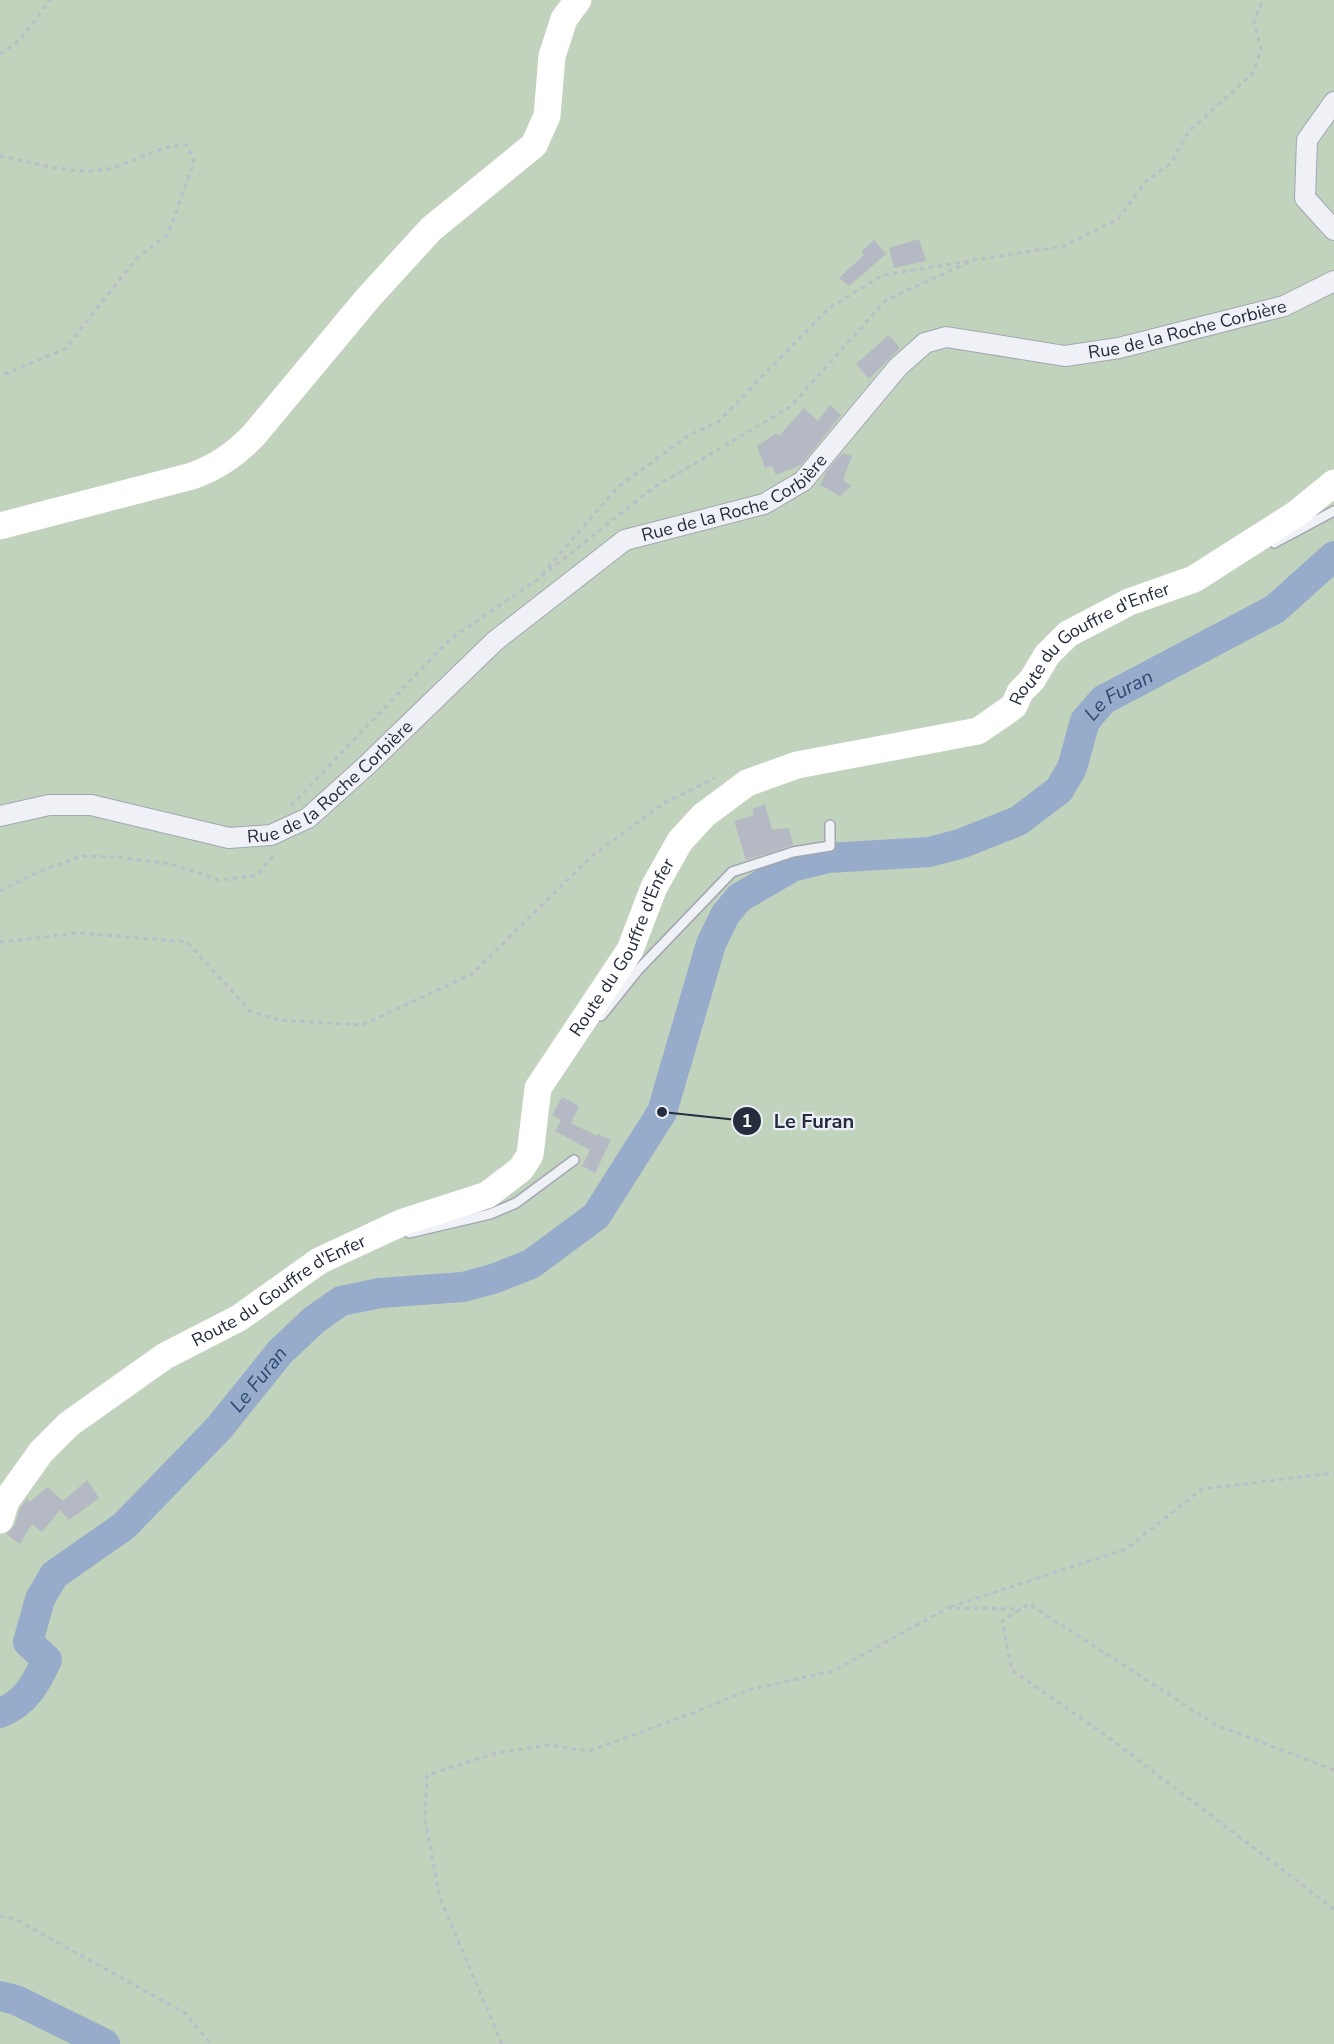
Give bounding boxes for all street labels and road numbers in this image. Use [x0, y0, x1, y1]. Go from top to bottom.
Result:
street label: Rue de la Roche Corbière [1086, 294, 1289, 364]
street label: Rue de la Roche Corbière [639, 449, 833, 547]
street label: Route du Gouffre d'Enfer [1004, 576, 1173, 709]
street label: Rue de la Roche Corbière [246, 715, 418, 849]
street label: Route du Gouffre d'Enfer [564, 853, 680, 1041]
street label: Route du Gouffre d'Enfer [188, 1229, 370, 1352]

